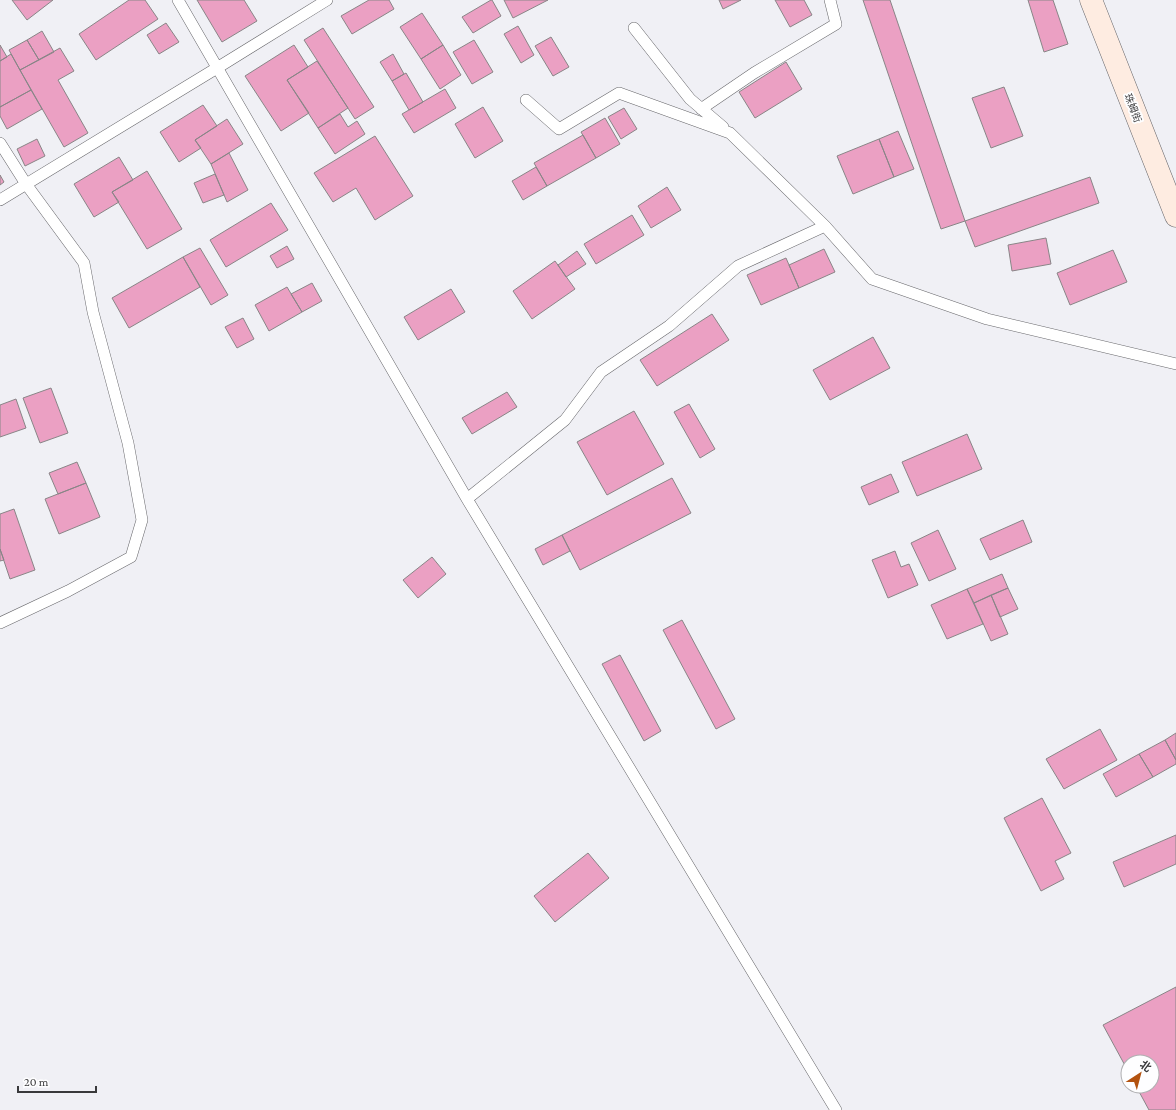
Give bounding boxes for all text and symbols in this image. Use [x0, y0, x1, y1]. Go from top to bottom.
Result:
street label: 珠姆街 [1122, 92, 1144, 124]
north arrow [1120, 1054, 1160, 1094]
text: 北 [1138, 1058, 1154, 1074]
scale bar [18, 1068, 96, 1094]
text: 20 m [24, 1075, 49, 1089]

